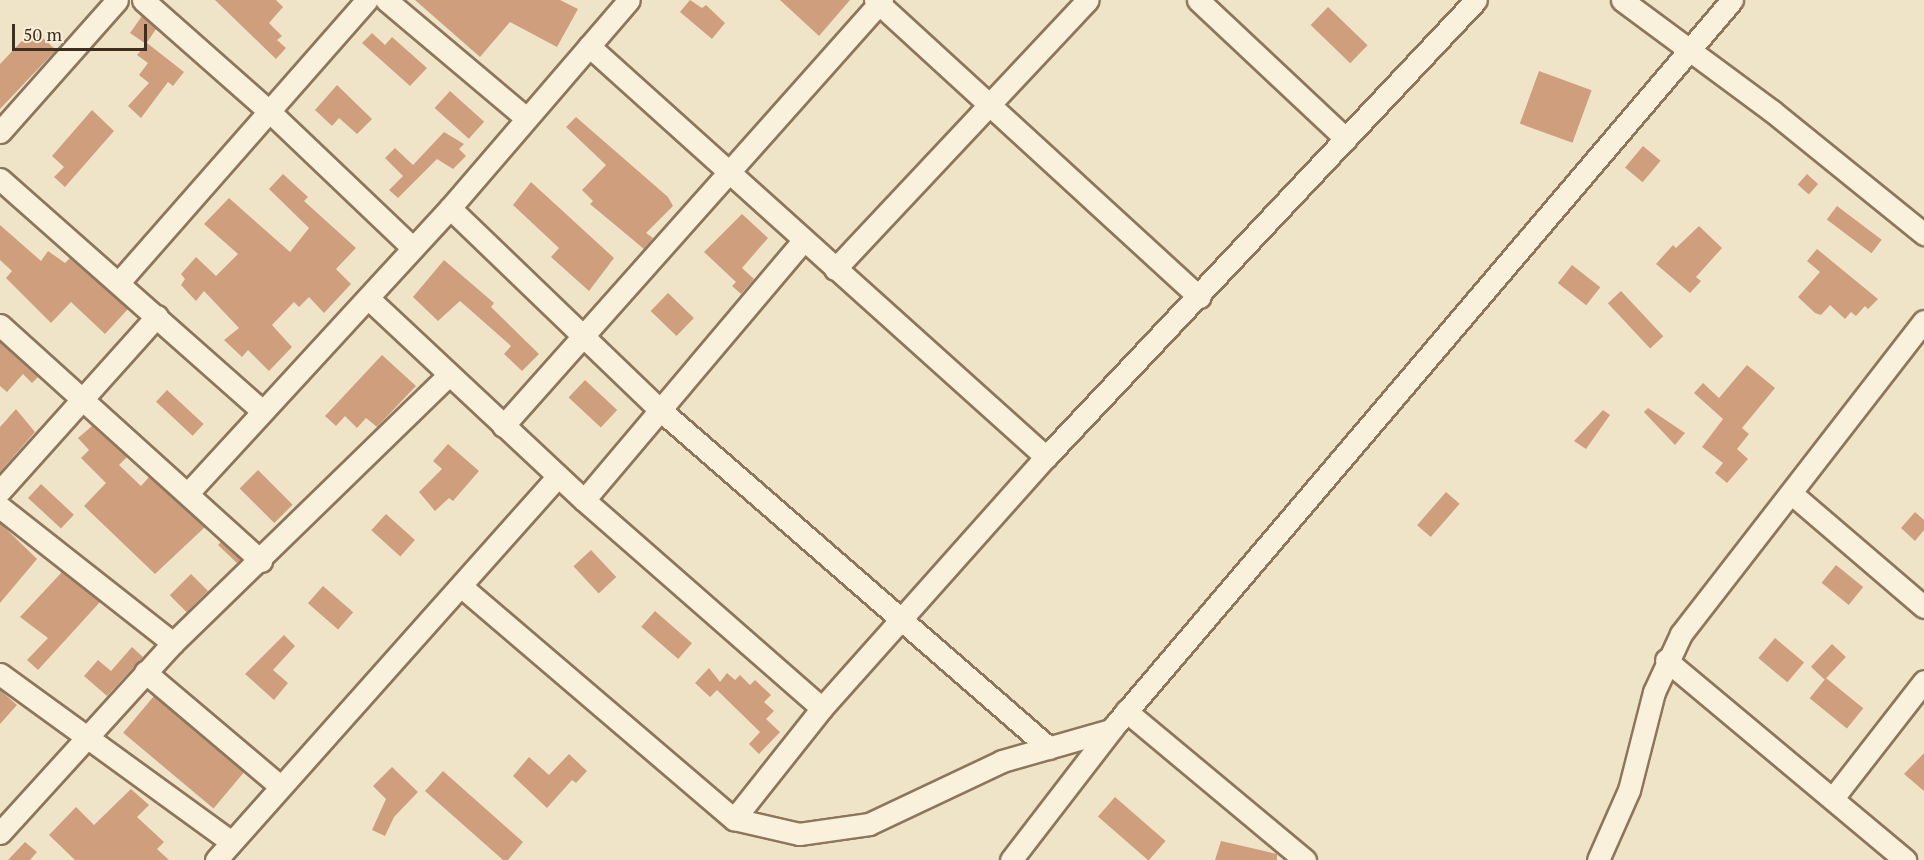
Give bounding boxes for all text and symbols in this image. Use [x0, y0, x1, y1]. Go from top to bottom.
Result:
scale bar [15, 12, 150, 50]
text: 50 m [23, 22, 62, 46]

